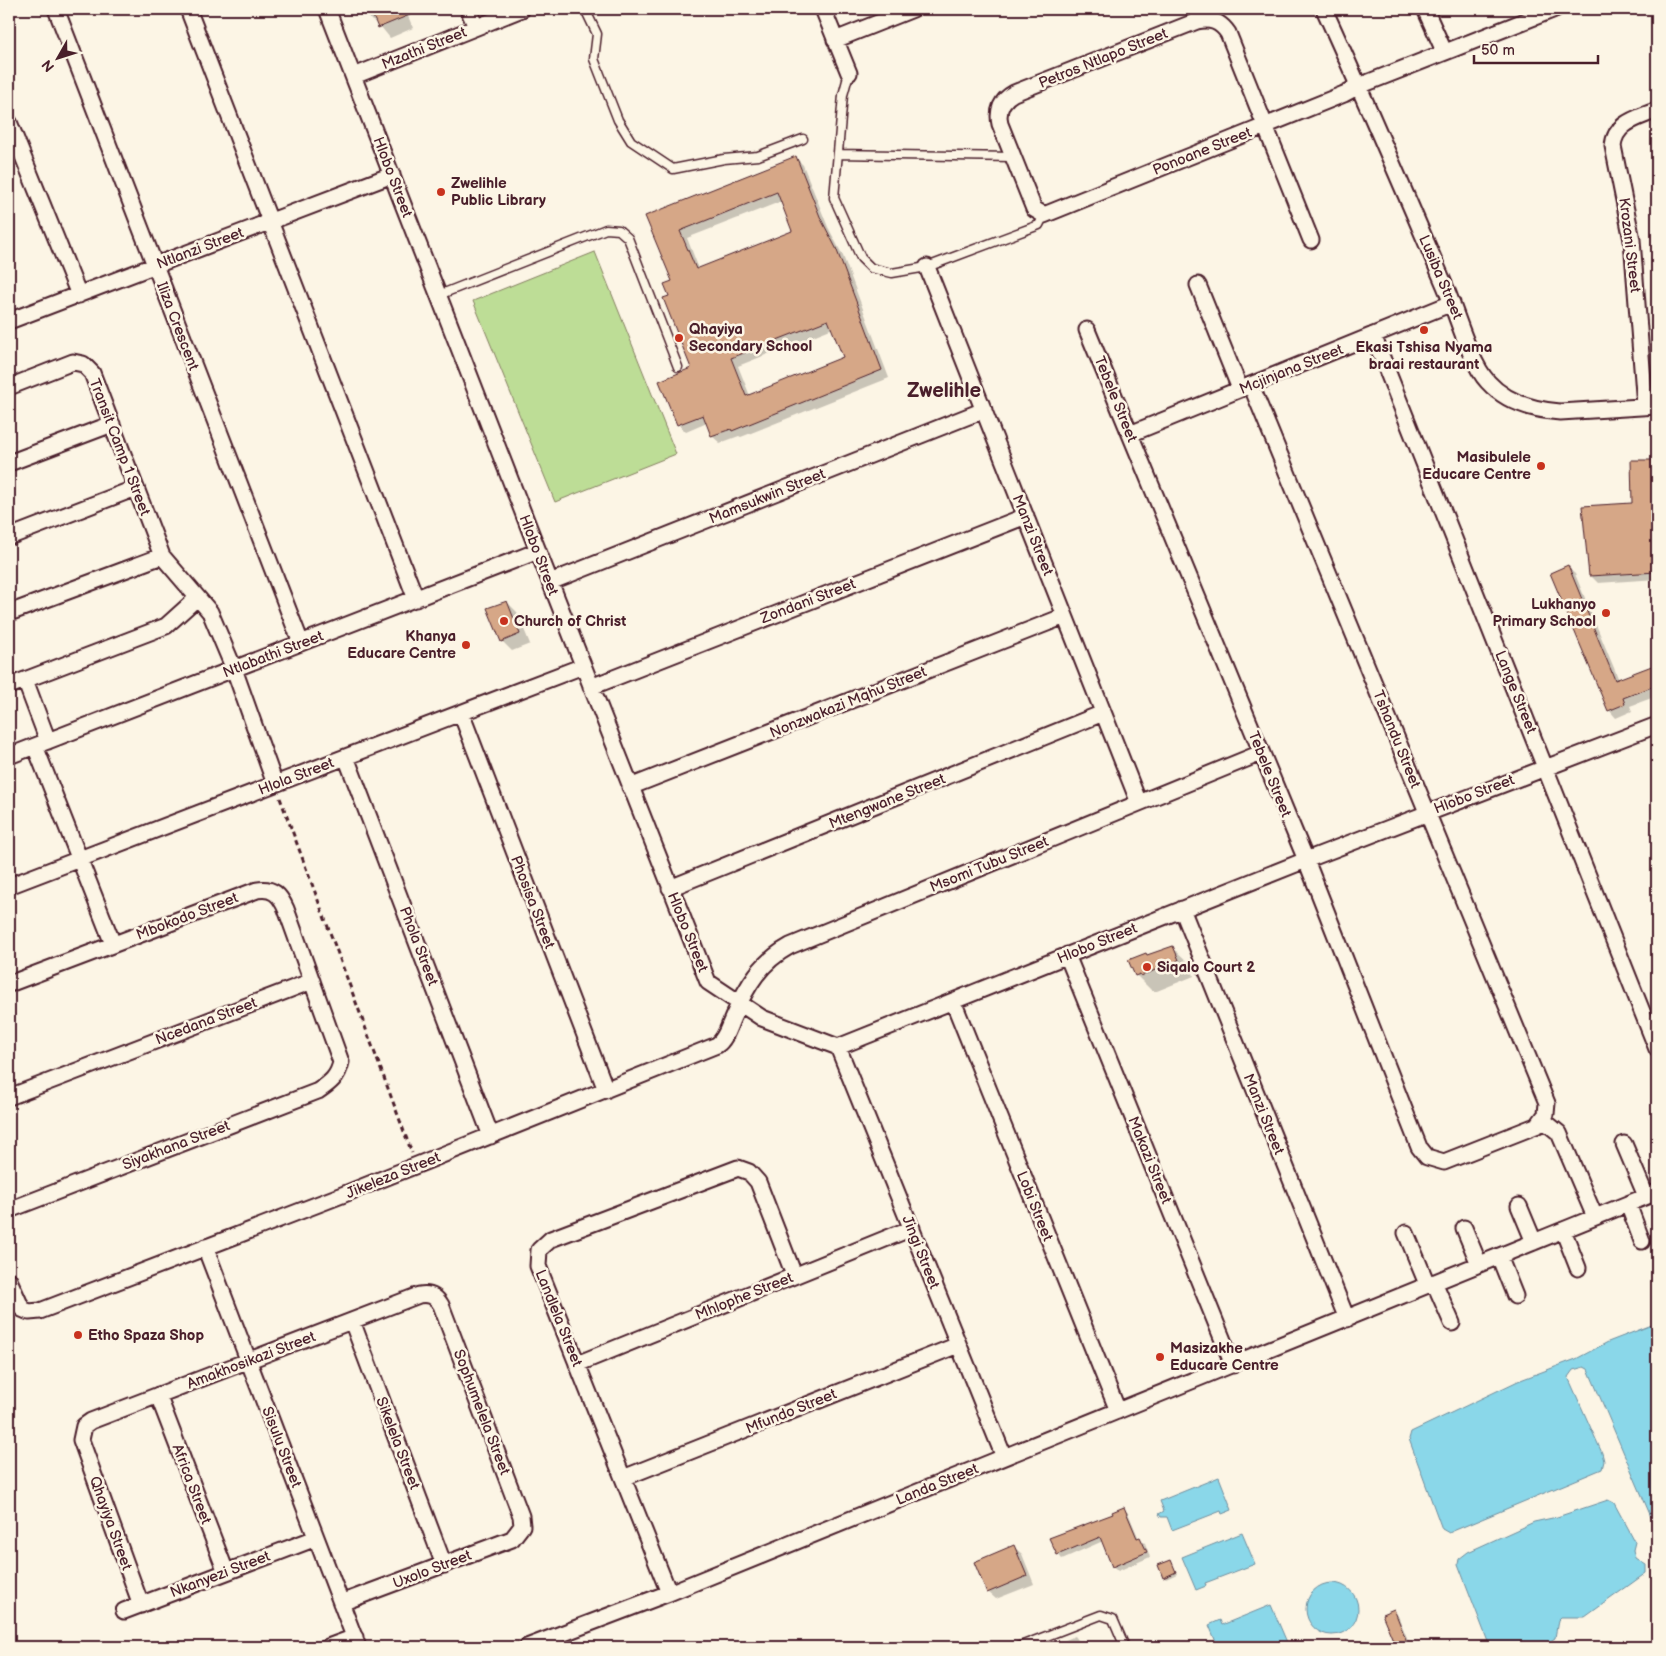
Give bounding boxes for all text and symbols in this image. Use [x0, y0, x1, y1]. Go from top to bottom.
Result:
street label: Mzathi Street [379, 23, 470, 74]
street label: Petros Ntlapo Street [1036, 24, 1171, 93]
north arrow [32, 32, 82, 82]
scale bar [1474, 32, 1597, 64]
text: 50 m [1481, 41, 1515, 60]
text: N [38, 56, 58, 75]
street label: Ponoane Street [1150, 123, 1255, 180]
street label: Hlobo Street [368, 134, 417, 220]
place label: Zwelihle Public Library [451, 174, 546, 210]
marker: Zwelihle Public Library [435, 186, 447, 198]
street label: Krozani Street [1614, 196, 1645, 294]
street label: Ntlanzi Street [154, 223, 247, 274]
street label: Lusiba Street [1414, 232, 1467, 323]
street label: Iliza Crescent [152, 279, 203, 373]
place label: Qhayiya Secondary School [689, 320, 812, 356]
marker: Ekasi Tshisa Nyama braai restaurant [1418, 324, 1430, 336]
marker: Qhayiya Secondary School [673, 332, 685, 344]
place label: Ekasi Tshisa Nyama braai restaurant [1356, 338, 1492, 374]
street label: Mcjinjana Street [1236, 340, 1346, 399]
street label: Tebele Street [1090, 354, 1141, 445]
street label: Transit Camp 1 Street [85, 376, 155, 519]
district label: Zwelihle [907, 379, 981, 403]
place label: Masibulele Educare Centre [1422, 448, 1531, 484]
marker: Masibulele Educare Centre [1535, 460, 1547, 472]
street label: Mamsukwin Street [706, 464, 829, 528]
street label: Manzi Street [1008, 492, 1058, 579]
street label: Hlobo Street [514, 512, 563, 598]
street label: Zondani Street [757, 575, 859, 629]
place label: Lukhanyo Primary School [1492, 595, 1596, 631]
marker: Lukhanyo Primary School [1600, 607, 1612, 619]
place label: Church of Christ [514, 612, 626, 631]
marker: Church of Christ [498, 615, 510, 627]
street label: Ntlabathi Street [220, 626, 326, 682]
place label: Khanya Educare Centre [347, 627, 456, 663]
marker: Khanya Educare Centre [460, 639, 472, 651]
street label: Lange Street [1490, 648, 1541, 737]
street label: Nonzwakazi Mqhu Street [767, 662, 930, 743]
street label: Tshandu Street [1368, 688, 1425, 791]
street label: Tebele Street [1244, 729, 1295, 820]
street label: Hlola Street [256, 753, 337, 800]
street label: Mtengwane Street [826, 769, 949, 833]
street label: Hlobo Street [1431, 770, 1517, 819]
street label: Msomi Tubu Street [927, 832, 1052, 897]
street label: Phosisa Street [506, 853, 559, 952]
street label: Mbokodo Street [134, 888, 241, 945]
street label: Hlobo Street [663, 889, 712, 975]
street label: Phola Street [395, 904, 442, 989]
street label: Hlobo Street [1054, 919, 1140, 968]
place label: Siqalo Court 2 [1157, 958, 1255, 977]
marker: Siqalo Court 2 [1141, 961, 1153, 973]
street label: Ncedana Street [153, 993, 260, 1050]
street label: Manzi Street [1239, 1071, 1289, 1158]
street label: Makazi Street [1123, 1114, 1176, 1207]
street label: Siyakhana Street [120, 1116, 233, 1175]
street label: Jikeleza Street [343, 1148, 444, 1203]
street label: Lobi Street [1012, 1169, 1057, 1244]
street label: Jingi Street [897, 1213, 944, 1292]
street label: Landlela Street [531, 1267, 587, 1370]
street label: Mhlophe Street [692, 1268, 796, 1325]
place label: Etho Spaza Shop [88, 1326, 204, 1345]
street label: Amakhosikazi Street [184, 1327, 319, 1394]
marker: Etho Spaza Shop [72, 1329, 84, 1341]
place label: Masizakhe Educare Centre [1170, 1339, 1279, 1375]
street label: Sophumelela Street [449, 1347, 514, 1478]
marker: Masizakhe Educare Centre [1154, 1351, 1166, 1363]
street label: Mfundo Street [743, 1384, 840, 1438]
street label: Sikelela Street [371, 1394, 424, 1492]
street label: Sisulu Street [257, 1404, 306, 1491]
street label: Africa Street [168, 1441, 216, 1527]
street label: Landa Street [893, 1459, 982, 1510]
street label: Qhayiya Street [85, 1474, 136, 1573]
street label: Uxolo Street [390, 1546, 475, 1593]
street label: Nkanyezi Street [167, 1547, 273, 1602]

